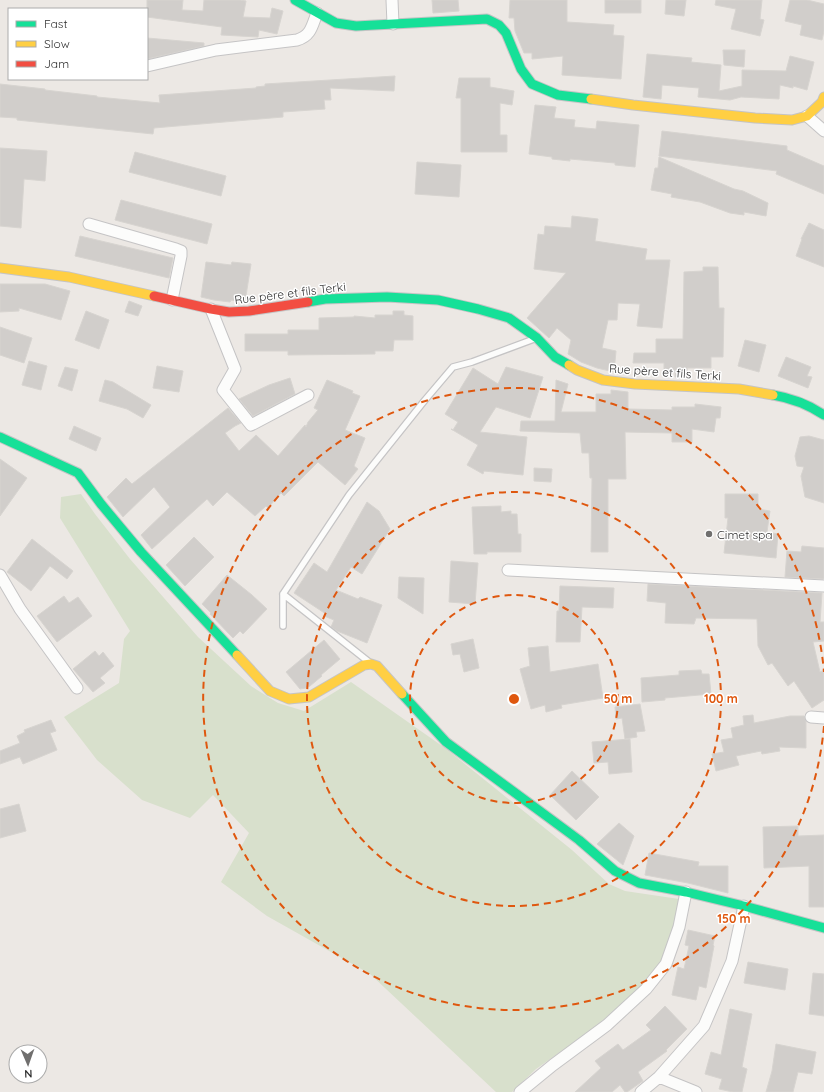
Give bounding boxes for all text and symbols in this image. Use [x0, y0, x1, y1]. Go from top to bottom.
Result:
legend [8, 8, 148, 80]
text: Fast [44, 16, 68, 31]
text: Slow [44, 36, 70, 51]
text: Jam [44, 56, 69, 71]
street label: Rue père et fils Terki [233, 279, 347, 307]
street label: Rue père et fils Terki [609, 361, 721, 383]
place label: Cimet spa [717, 527, 773, 542]
marker: Cimet spa [704, 529, 714, 539]
text: 50 m [604, 691, 632, 706]
text: 100 m [704, 691, 738, 706]
centre of rings [507, 692, 521, 706]
text: 150 m [717, 911, 751, 926]
north arrow [8, 1044, 48, 1084]
text: N [24, 1067, 33, 1081]

